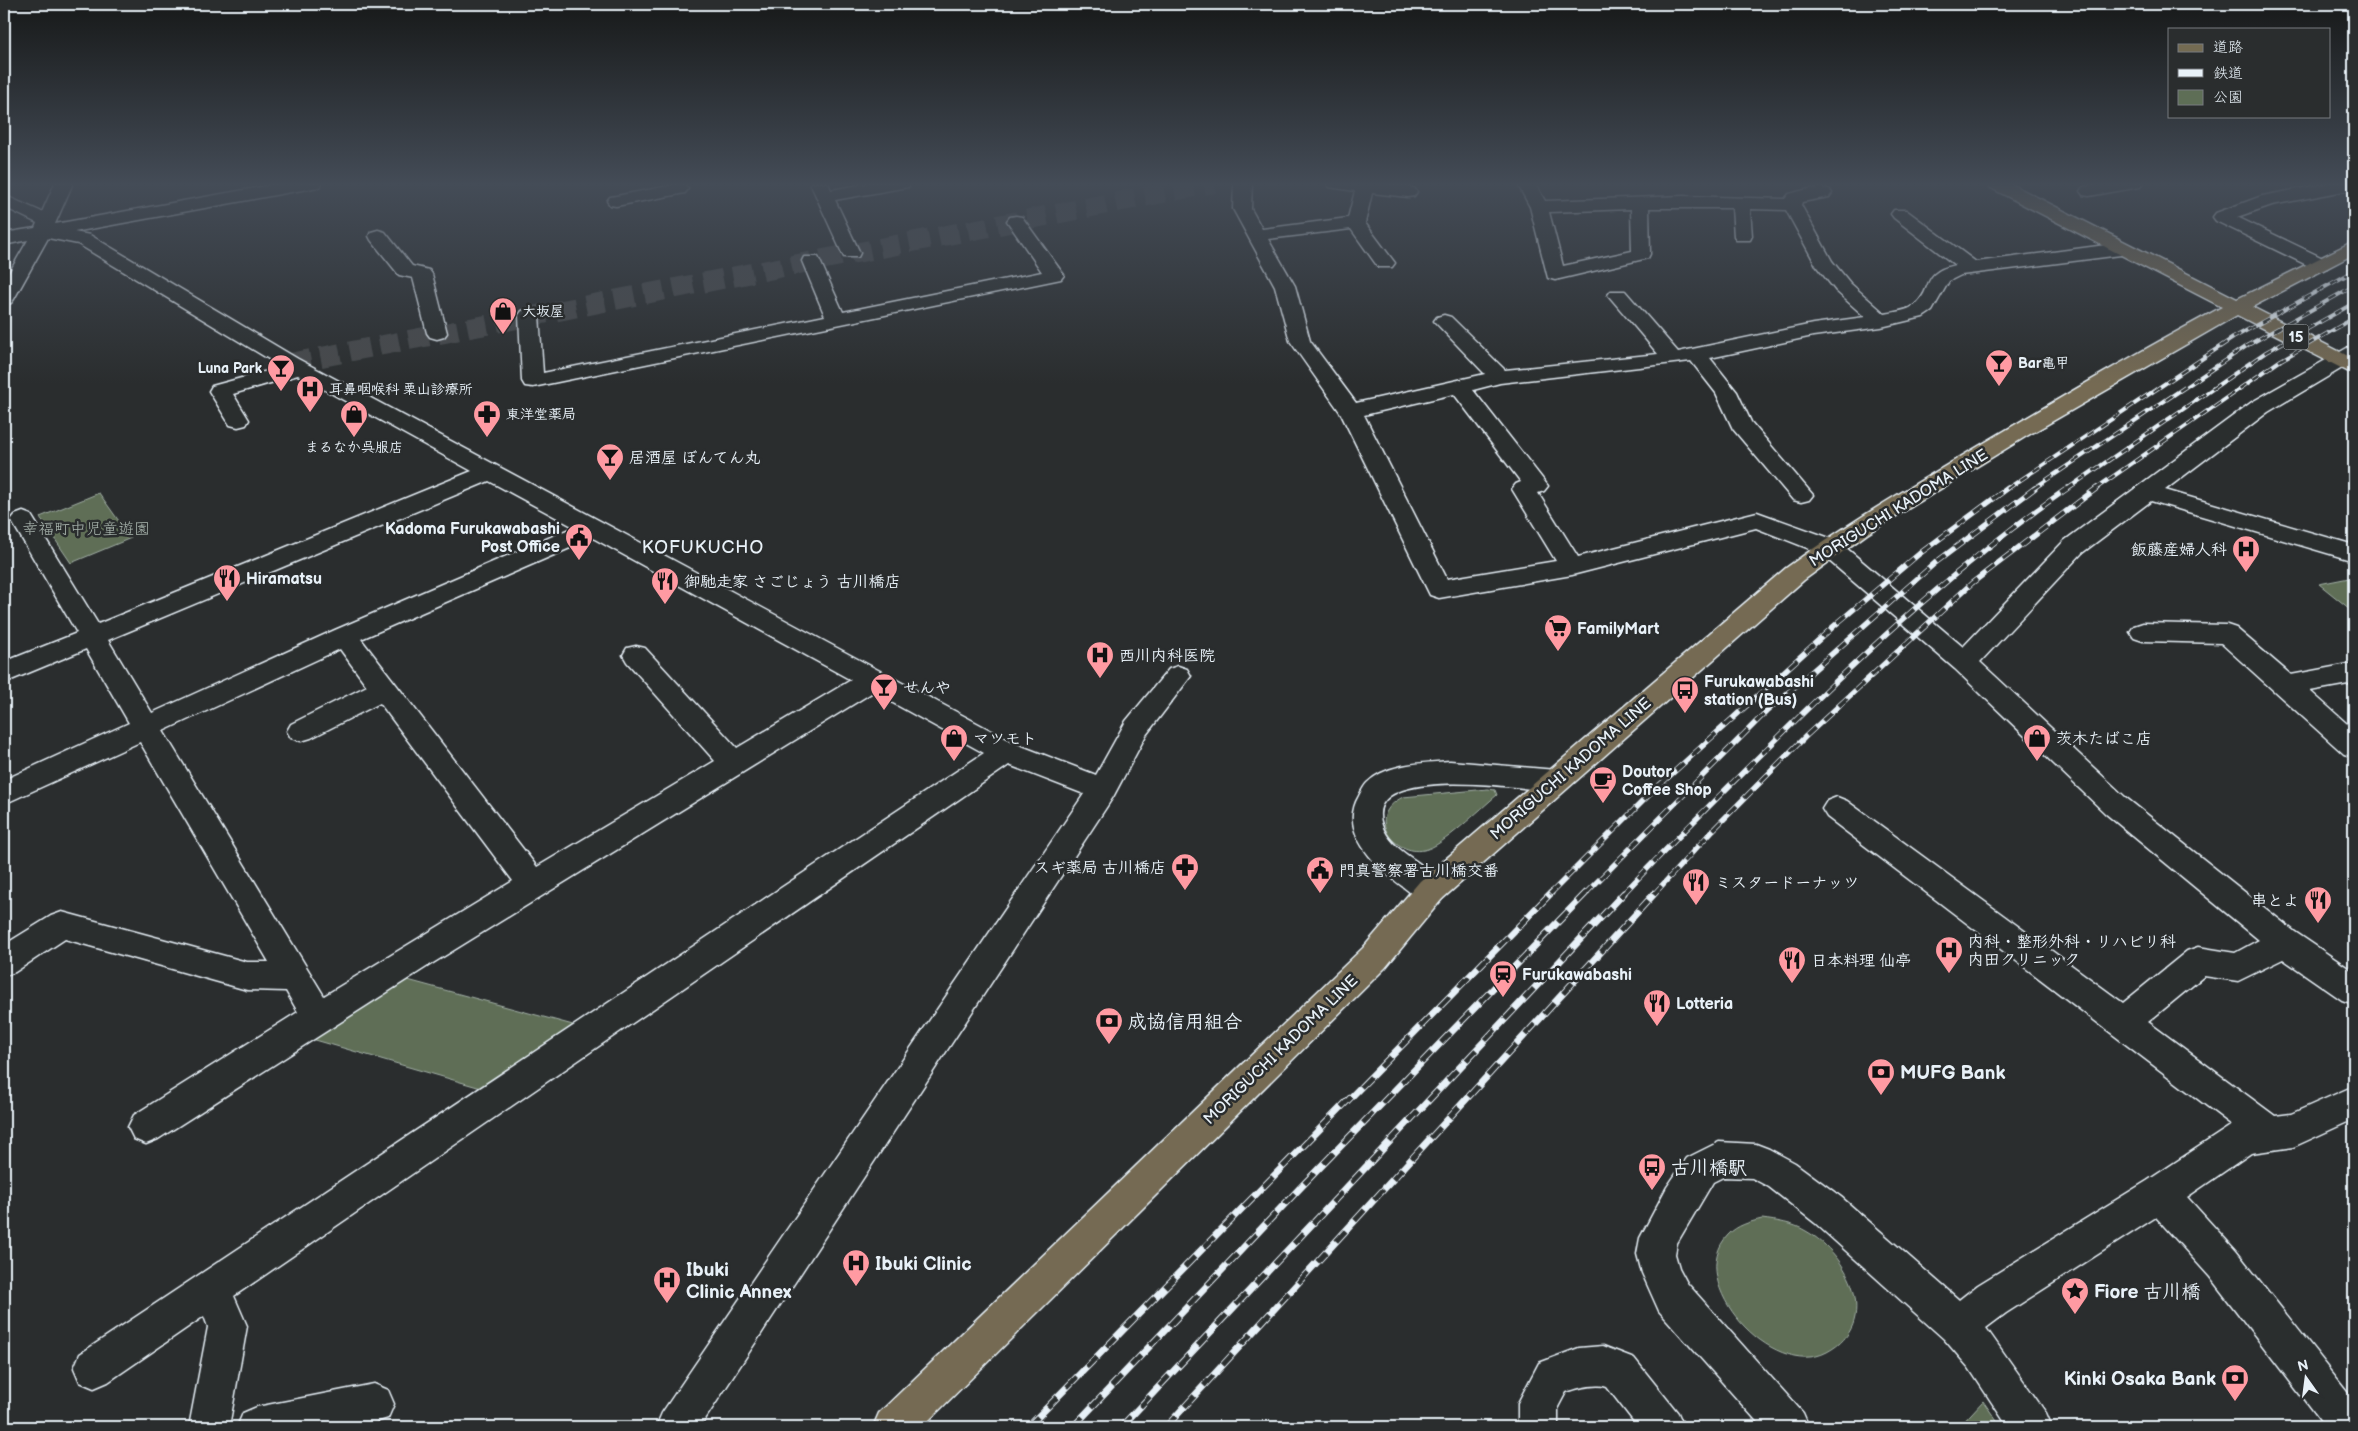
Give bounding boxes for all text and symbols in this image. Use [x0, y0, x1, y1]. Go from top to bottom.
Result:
legend [2168, 28, 2330, 118]
text: 道路 [2213, 38, 2243, 57]
text: 鉄道 [2213, 64, 2243, 83]
text: 公園 [2213, 88, 2243, 107]
shop icon: 大坂屋 [488, 296, 518, 335]
place label: 大坂屋 [522, 303, 564, 320]
road number: 15 [2284, 324, 2308, 350]
bar icon: Bar亀甲 [1984, 348, 2014, 387]
bar icon: Luna Park [266, 353, 296, 392]
place label: Bar亀甲 [2018, 355, 2070, 372]
place label: Luna Park [198, 360, 263, 377]
hospital icon: 耳鼻咽喉科 栗山診療所 [295, 374, 325, 413]
place label: 耳鼻咽喉科 栗山診療所 [329, 381, 473, 398]
shop icon: まるなか呉服店 [339, 399, 369, 438]
pharmacy icon: 東洋堂薬局 [472, 399, 502, 438]
place label: 東洋堂薬局 [506, 406, 576, 423]
place label: まるなか呉服店 [305, 439, 403, 456]
bar icon: 居酒屋 ぼんてん丸 [595, 442, 625, 481]
street label: MORIGUCHI KADOMA LINE [1806, 445, 1992, 571]
place label: 居酒屋 ぼんてん丸 [629, 449, 761, 468]
park label: 幸福町中児童遊園 [22, 520, 150, 539]
place label: Kadoma Furukawabashi Post Office [385, 520, 560, 557]
public building icon: Kadoma Furukawabashi Post Office [564, 522, 594, 561]
hospital icon: 飯藤産婦人科 [2231, 534, 2261, 573]
district label: KOFUKUCHO [642, 537, 764, 558]
place label: 飯藤産婦人科 [2131, 541, 2227, 560]
restaurant icon: Hiramatsu [212, 563, 242, 602]
restaurant icon: 御馳走家 さごじょう 古川橋店 [650, 566, 680, 605]
place label: Hiramatsu [246, 570, 322, 589]
place label: 御馳走家 さごじょう 古川橋店 [684, 573, 901, 592]
supermarket icon: FamilyMart [1543, 613, 1573, 652]
place label: FamilyMart [1577, 620, 1660, 639]
hospital icon: 西川内科医院 [1085, 640, 1115, 679]
place label: 西川内科医院 [1119, 647, 1215, 666]
bar icon: せんや [869, 672, 899, 711]
place label: Furukawabashi station (Bus) [1704, 673, 1814, 710]
bus stop icon: Furukawabashi station (Bus) [1670, 675, 1700, 714]
place label: せんや [903, 679, 951, 698]
street label: MORIGUCHI KADOMA LINE [1487, 694, 1655, 844]
shop icon: マツモト [939, 723, 969, 762]
shop icon: 茨木たばこ店 [2022, 723, 2052, 762]
place label: マツモト [973, 730, 1037, 749]
place label: 茨木たばこ店 [2056, 730, 2152, 749]
place label: Doutor Coffee Shop [1622, 763, 1712, 800]
cafe icon: Doutor Coffee Shop [1588, 765, 1618, 804]
pharmacy icon: スギ薬局 古川橋店 [1170, 852, 1200, 891]
public building icon: 門真警察署古川橋交番 [1305, 855, 1335, 894]
place label: スギ薬局 古川橋店 [1034, 859, 1166, 878]
place label: 門真警察署古川橋交番 [1339, 862, 1499, 881]
restaurant icon: ミスタードーナッツ [1681, 867, 1711, 906]
place label: ミスタードーナッツ [1715, 874, 1859, 893]
restaurant icon: 串とよ [2303, 885, 2333, 924]
place label: 串とよ [2251, 892, 2299, 911]
place label: 内科・整形外科・リハビリ科 内田クリニック [1968, 933, 2176, 970]
hospital icon: 内科・整形外科・リハビリ科 内田クリニック [1934, 935, 1964, 974]
restaurant icon: 日本料理 仙亭 [1777, 945, 1807, 984]
place label: 日本料理 仙亭 [1811, 952, 1911, 971]
station icon: Furukawabashi [1488, 959, 1518, 998]
place label: Furukawabashi [1522, 966, 1632, 985]
street label: MORIGUCHI KADOMA LINE [1200, 971, 1362, 1129]
restaurant icon: Lotteria [1642, 988, 1672, 1027]
place label: Lotteria [1676, 995, 1733, 1014]
bank icon: 成協信用組合 [1094, 1006, 1124, 1045]
place label: 成協信用組合 [1128, 1011, 1242, 1034]
bank icon: MUFG Bank [1866, 1057, 1896, 1096]
place label: MUFG Bank [1900, 1062, 2005, 1085]
bus stop icon: 古川橋駅 [1637, 1152, 1667, 1191]
place label: 古川橋駅 [1671, 1157, 1747, 1180]
hospital icon: Ibuki Clinic [841, 1248, 871, 1287]
place label: Ibuki Clinic [875, 1253, 972, 1276]
place label: Ibuki Clinic Annex [686, 1259, 792, 1304]
hospital icon: Ibuki Clinic Annex [652, 1265, 682, 1304]
place icon: Fiore 古川橋 [2060, 1276, 2090, 1315]
place label: Fiore 古川橋 [2094, 1281, 2201, 1304]
north arrow [2280, 1354, 2330, 1404]
text: N [2296, 1356, 2310, 1375]
bank icon: Kinki Osaka Bank [2220, 1363, 2250, 1402]
place label: Kinki Osaka Bank [2064, 1368, 2216, 1391]

